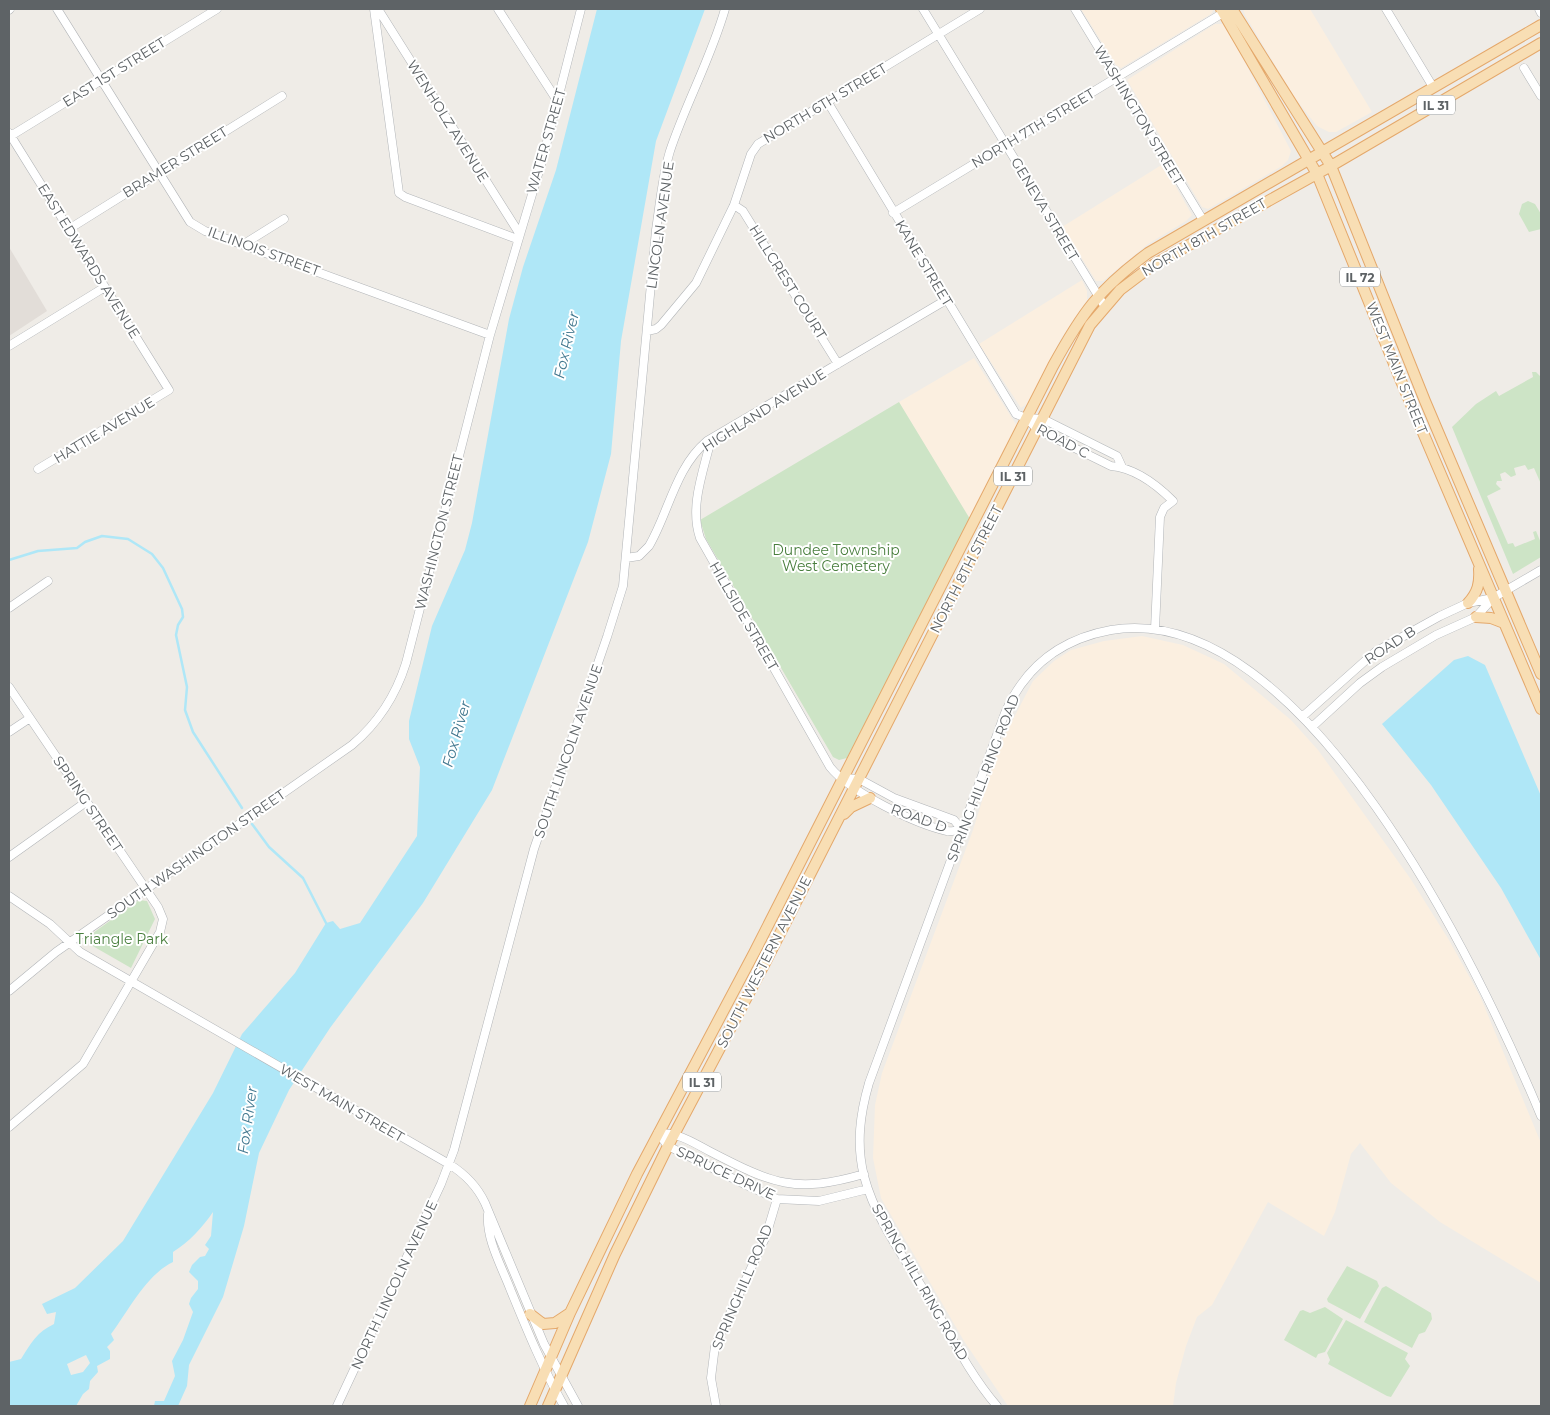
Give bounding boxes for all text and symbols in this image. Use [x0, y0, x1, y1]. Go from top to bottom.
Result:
street label: EAST 1ST STREET [59, 33, 169, 111]
street label: WASHINGTON STREET [1090, 42, 1188, 188]
street label: WENHOLZ AVENUE [403, 57, 493, 185]
street label: NORTH 6TH STREET [760, 59, 890, 147]
street label: NORTH 7TH STREET [968, 84, 1098, 172]
street label: WATER STREET [522, 86, 570, 196]
road number: IL 31 [1417, 96, 1455, 114]
street label: BRAMER STREET [119, 122, 231, 202]
street label: GENEVA STREET [1007, 154, 1083, 264]
street label: LINCOLN AVENUE [642, 160, 678, 290]
street label: EAST EDWARDS AVENUE [34, 180, 144, 342]
street label: NORTH 8TH STREET [1138, 194, 1270, 280]
street label: KANE STREET [891, 217, 957, 309]
street label: HILLCREST COURT [745, 221, 831, 343]
street label: ILLINOIS STREET [205, 222, 323, 280]
road number: IL 72 [1340, 268, 1380, 286]
street label: WEST MAIN STREET [1362, 299, 1432, 437]
water label: Fox River [549, 309, 583, 380]
street label: HIGHLAND AVENUE [699, 364, 829, 456]
street label: HATTIE AVENUE [50, 393, 158, 467]
street label: ROAD C [1034, 420, 1092, 462]
street label: WASHINGTON STREET [411, 452, 467, 612]
road number: IL 31 [994, 466, 1032, 486]
street label: NORTH 8TH STREET [926, 502, 1006, 636]
park label: Dundee Township West Cemetery [772, 541, 900, 575]
street label: HILLSIDE STREET [705, 558, 783, 674]
street label: ROAD B [1361, 622, 1419, 668]
street label: SOUTH LINCOLN AVENUE [530, 662, 606, 840]
street label: SPRING HILL RING ROAD [943, 692, 1023, 864]
water label: Fox River [437, 698, 475, 769]
street label: SPRING STREET [49, 752, 127, 856]
street label: SOUTH WASHINGTON STREET [103, 785, 289, 923]
street label: ROAD D [888, 800, 950, 836]
street label: SOUTH WESTERN AVENUE [713, 873, 815, 1051]
park label: Triangle Park [76, 930, 169, 948]
street label: WEST MAIN STREET [276, 1060, 408, 1146]
road number: IL 31 [683, 1072, 721, 1092]
water label: Fox River [233, 1084, 261, 1155]
street label: SPRUCE DRIVE [674, 1142, 778, 1204]
street label: NORTH LINCOLN AVENUE [347, 1197, 441, 1373]
street label: SPRING HILL RING ROAD [868, 1200, 972, 1364]
street label: SPRINGHILL ROAD [707, 1222, 777, 1352]

